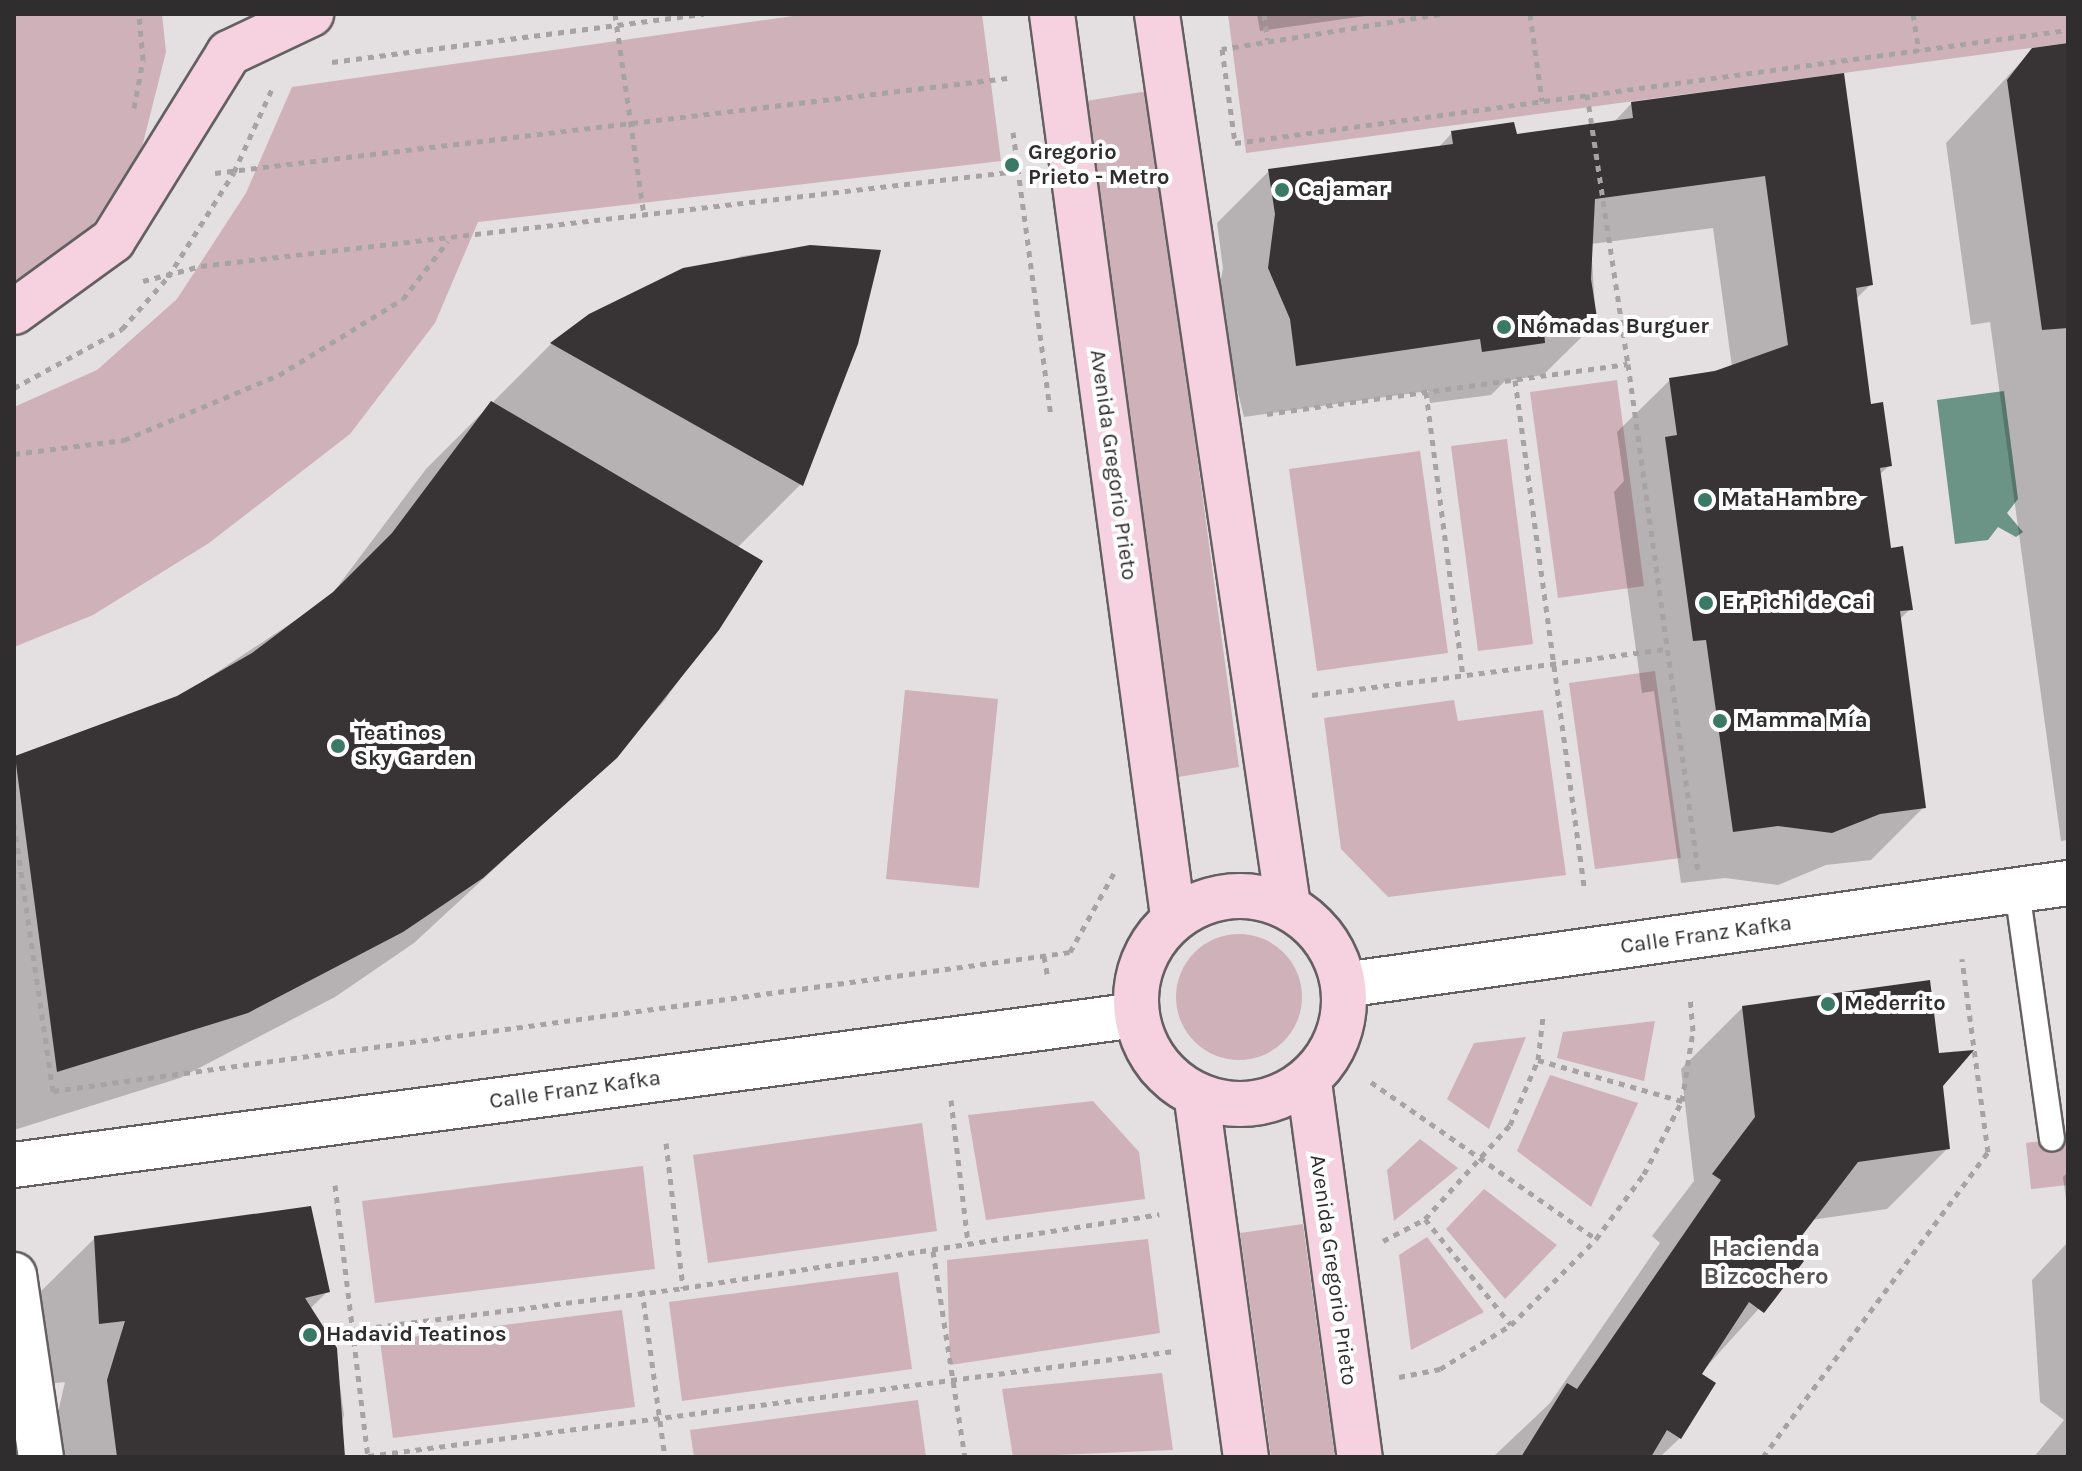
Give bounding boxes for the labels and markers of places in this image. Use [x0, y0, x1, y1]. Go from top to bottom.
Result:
place label: Gregorio Prieto - Metro [1028, 139, 1169, 190]
marker: Gregorio Prieto - Metro [1003, 156, 1021, 174]
place label: Cajamar [1298, 177, 1387, 203]
marker: Cajamar [1273, 181, 1291, 199]
place label: Nómadas Burguer [1520, 314, 1709, 340]
marker: Nómadas Burguer [1495, 318, 1513, 336]
place label: MataHambre [1721, 487, 1858, 513]
marker: MataHambre [1696, 491, 1714, 509]
place label: Er Pichi de Cai [1722, 590, 1872, 616]
marker: Er Pichi de Cai [1697, 594, 1715, 612]
place label: Mamma Mía [1736, 708, 1868, 734]
marker: Mamma Mía [1711, 712, 1729, 730]
place label: Teatinos Sky Garden [354, 720, 473, 772]
marker: Teatinos Sky Garden [329, 737, 347, 755]
place label: Mederrito [1844, 991, 1946, 1017]
marker: Mederrito [1819, 995, 1837, 1013]
place label: Hadavid Teatinos [326, 1322, 507, 1348]
marker: Hadavid Teatinos [301, 1326, 319, 1344]

